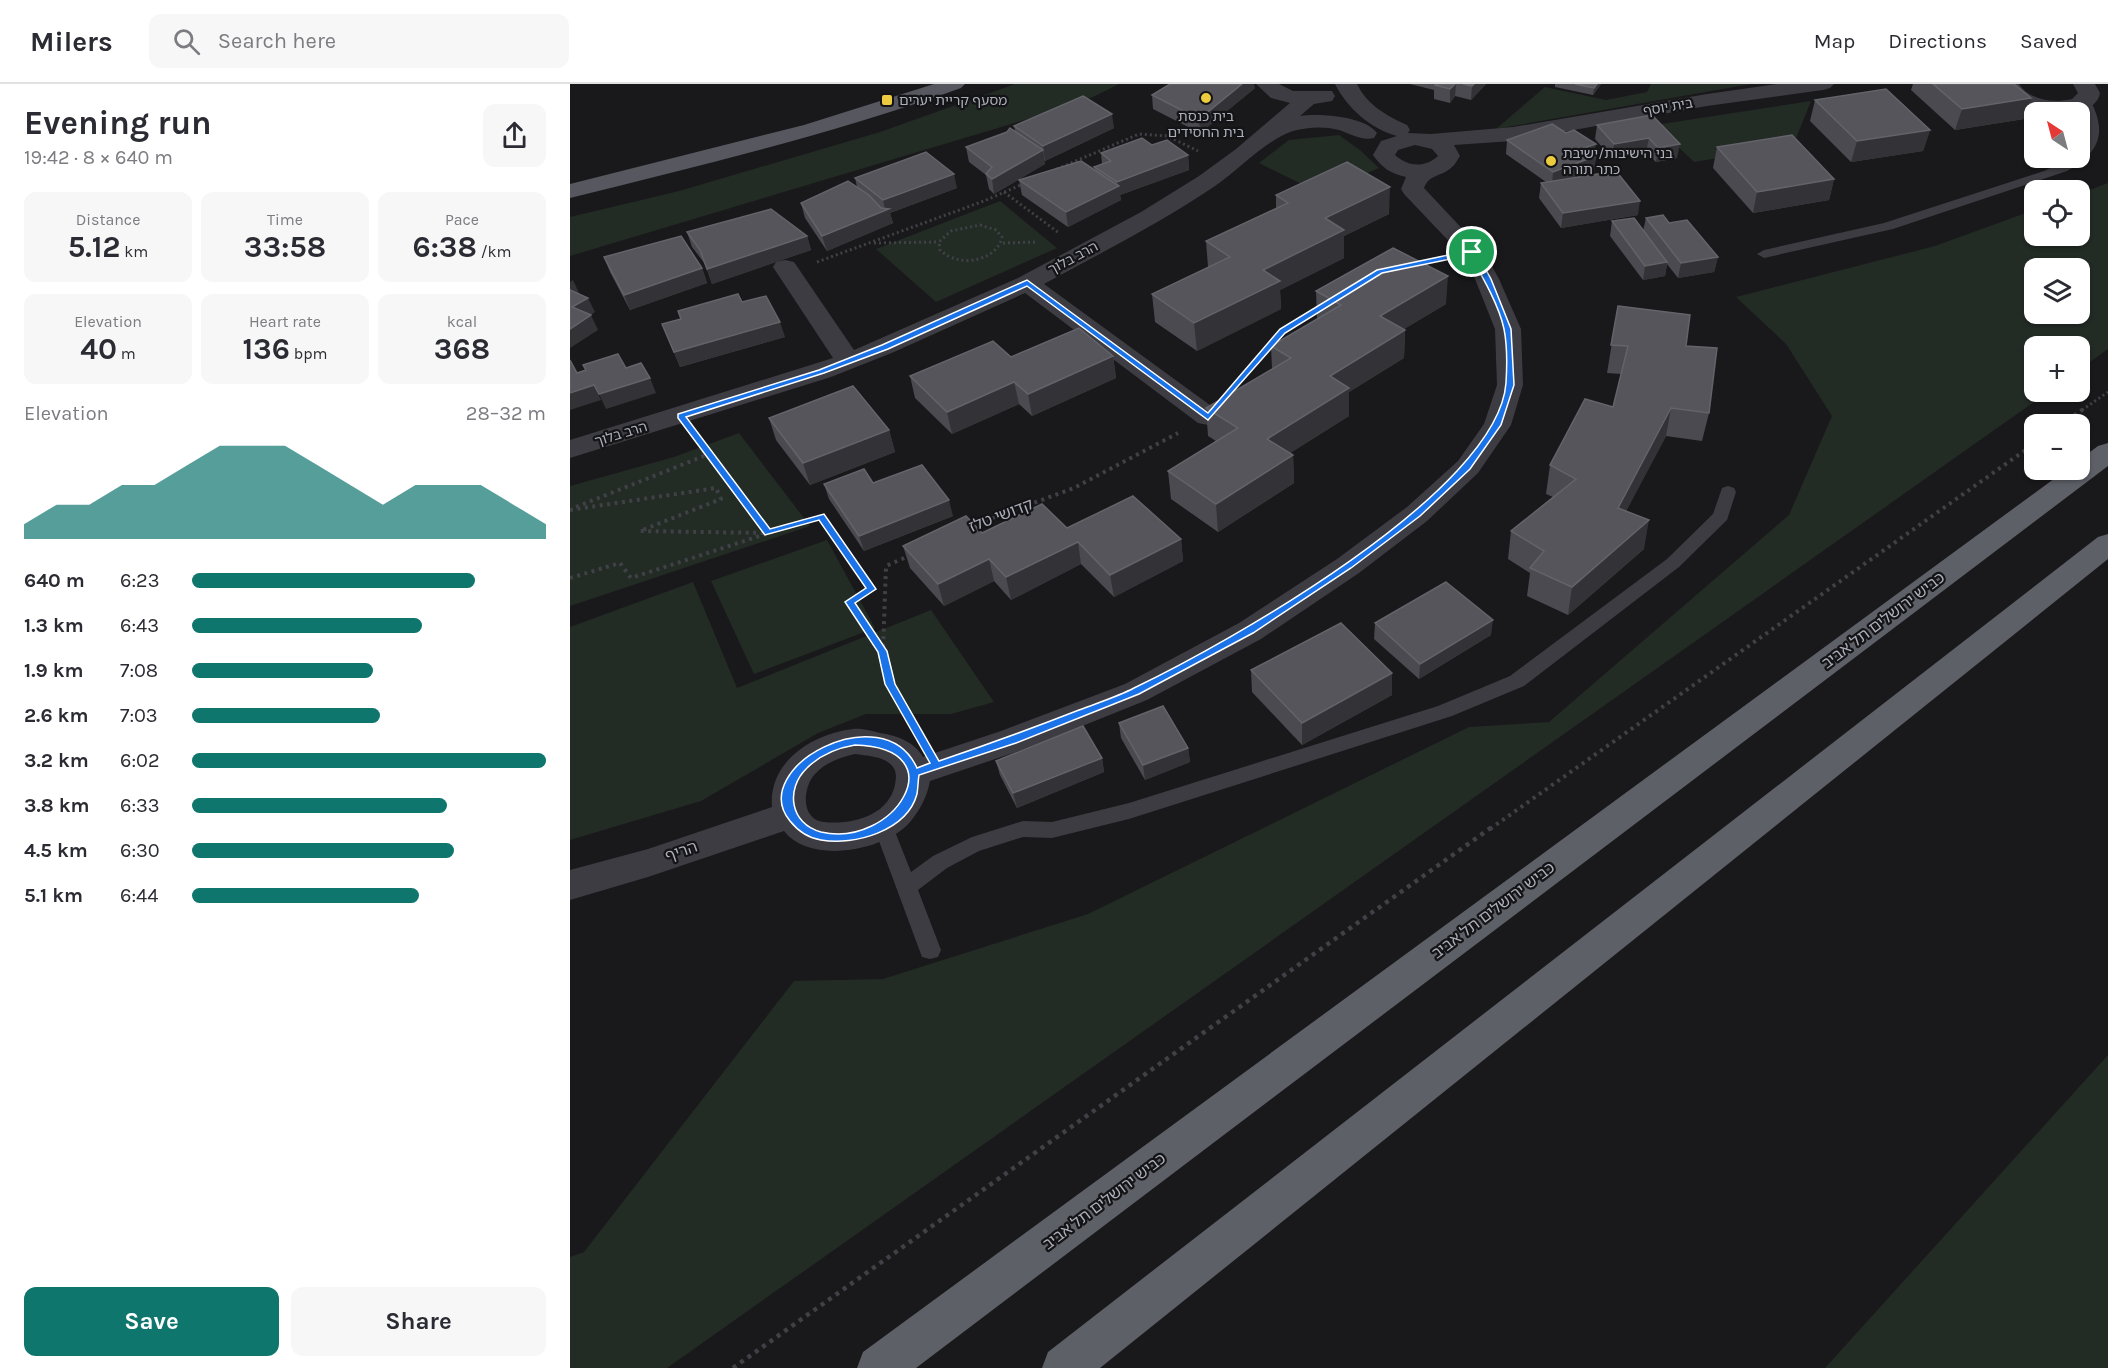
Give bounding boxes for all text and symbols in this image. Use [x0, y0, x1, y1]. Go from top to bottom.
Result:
search box [149, 14, 569, 68]
text: Milers [30, 25, 113, 58]
icon: search [170, 25, 203, 58]
text: Search here [218, 28, 336, 54]
text: Map [1814, 29, 1855, 53]
text: Directions [1888, 29, 1987, 53]
text: Saved [2020, 29, 2078, 53]
marker: בית כנסת בית החסידים [1199, 91, 1213, 105]
place label: מסעף קריית יערים [899, 92, 1007, 109]
marker: מסעף קריית יערים [880, 93, 894, 107]
street label: בית יוסף [1642, 94, 1694, 120]
north arrow [2024, 102, 2090, 168]
map controls [2024, 102, 2090, 480]
text: Evening run [24, 104, 212, 142]
button: share [483, 104, 546, 167]
place label: בית כנסת בית החסידים [1168, 108, 1244, 141]
place label: בני הישיבות/ישיבת כתר תורה [1563, 145, 1673, 178]
text: 19:42 · 8 × 640 m [24, 146, 173, 169]
marker: בני הישיבות/ישיבת כתר תורה [1544, 154, 1558, 168]
button: locate [2024, 180, 2090, 246]
text: Distance [76, 210, 140, 229]
text: Time [267, 210, 303, 229]
text: Pace [445, 210, 479, 229]
pin [1446, 226, 1497, 277]
text: 5.12 [68, 229, 120, 265]
text: 33:58 [244, 229, 326, 265]
text: 6:38 [412, 229, 477, 265]
icon: arrive [1455, 235, 1488, 268]
street label: הרב בלוך [1045, 238, 1101, 278]
text: km [120, 242, 148, 261]
text: /km [477, 242, 512, 261]
button: layers [2024, 258, 2090, 324]
text: Elevation [74, 312, 142, 331]
text: Heart rate [249, 312, 321, 331]
text: kcal [447, 312, 477, 331]
text: 40 [80, 331, 117, 367]
text: 136 [242, 331, 290, 367]
text: 368 [434, 331, 490, 367]
button: + [2024, 336, 2090, 402]
text: m [117, 344, 136, 363]
text: bpm [290, 344, 328, 363]
text: Elevation [24, 402, 109, 425]
text: 28–32 m [466, 402, 546, 425]
button: − [2024, 414, 2090, 480]
street label: הרב בלוך [593, 418, 649, 450]
street label: קדושי טלז [966, 494, 1036, 536]
street label: כביש ירושלים תל אביב [1818, 567, 1948, 673]
text: 640 m [24, 569, 85, 592]
text: 6:23 [120, 569, 159, 592]
text: 1.3 km [24, 614, 84, 637]
text: 6:43 [120, 614, 159, 637]
text: 1.9 km [24, 659, 84, 682]
text: 7:08 [120, 659, 158, 682]
text: 2.6 km [24, 704, 88, 727]
text: 7:03 [120, 704, 158, 727]
text: 3.2 km [24, 749, 89, 772]
text: 6:02 [120, 749, 160, 772]
text: 3.8 km [24, 794, 90, 817]
text: 6:33 [120, 794, 160, 817]
street label: הריף [662, 837, 700, 865]
text: 4.5 km [24, 839, 88, 862]
text: 6:30 [120, 839, 160, 862]
street label: כביש ירושלים תל אביב [1428, 857, 1558, 963]
text: 5.1 km [24, 884, 83, 907]
text: 6:44 [120, 884, 158, 907]
street label: כביש ירושלים תל אביב [1039, 1148, 1169, 1254]
button: Save [24, 1287, 279, 1356]
button: Share [291, 1287, 546, 1356]

